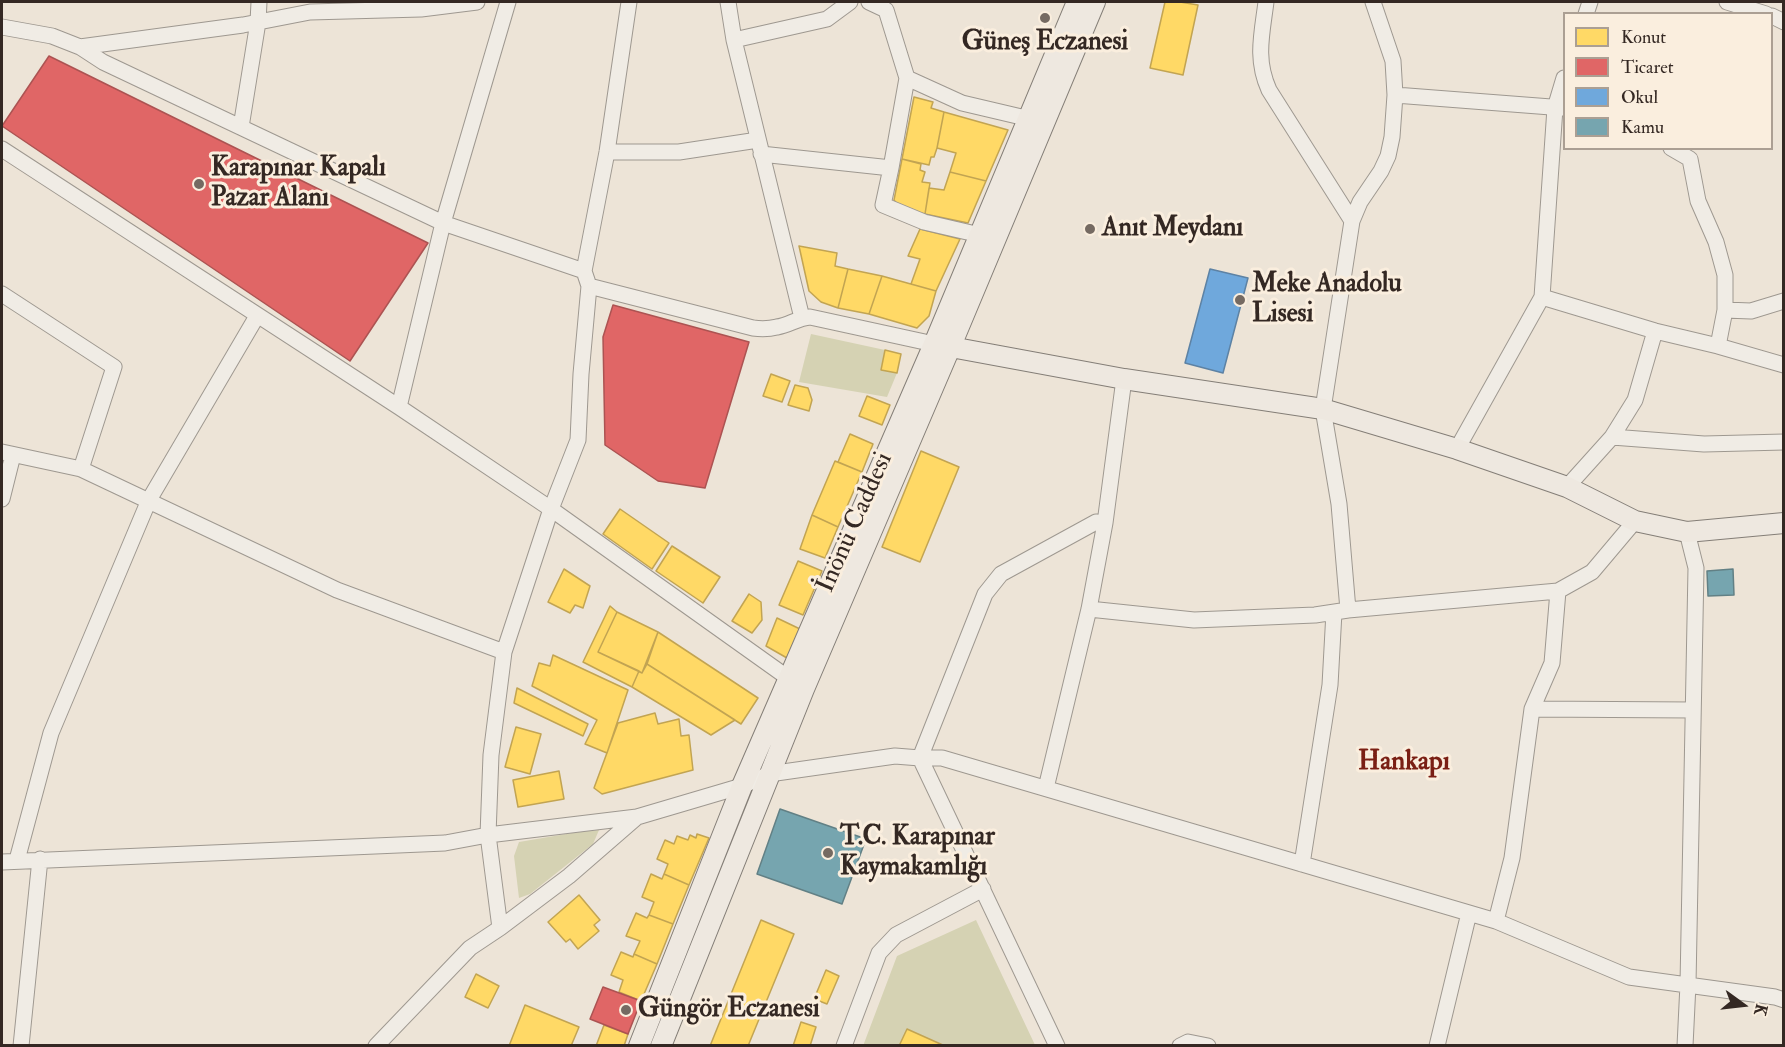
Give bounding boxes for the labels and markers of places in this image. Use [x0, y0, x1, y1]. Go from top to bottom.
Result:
marker: Güneş Eczanesi [1038, 11, 1052, 25]
place label: Güneş Eczanesi [962, 27, 1128, 59]
place label: Karapınar Kapalı Pazar Alanı [211, 153, 386, 214]
marker: Karapınar Kapalı Pazar Alanı [192, 177, 206, 191]
place label: Anıt Meydanı [1102, 213, 1243, 245]
marker: Anıt Meydanı [1083, 222, 1097, 236]
place label: Meke Anadolu Lisesi [1252, 269, 1402, 330]
marker: Meke Anadolu Lisesi [1233, 293, 1247, 307]
place label: T.C. Karapınar Kaymakamlığı [840, 822, 995, 884]
marker: T.C. Karapınar Kaymakamlığı [821, 846, 835, 860]
place label: Güngör Eczanesi [638, 994, 820, 1026]
marker: Güngör Eczanesi [619, 1003, 633, 1017]

